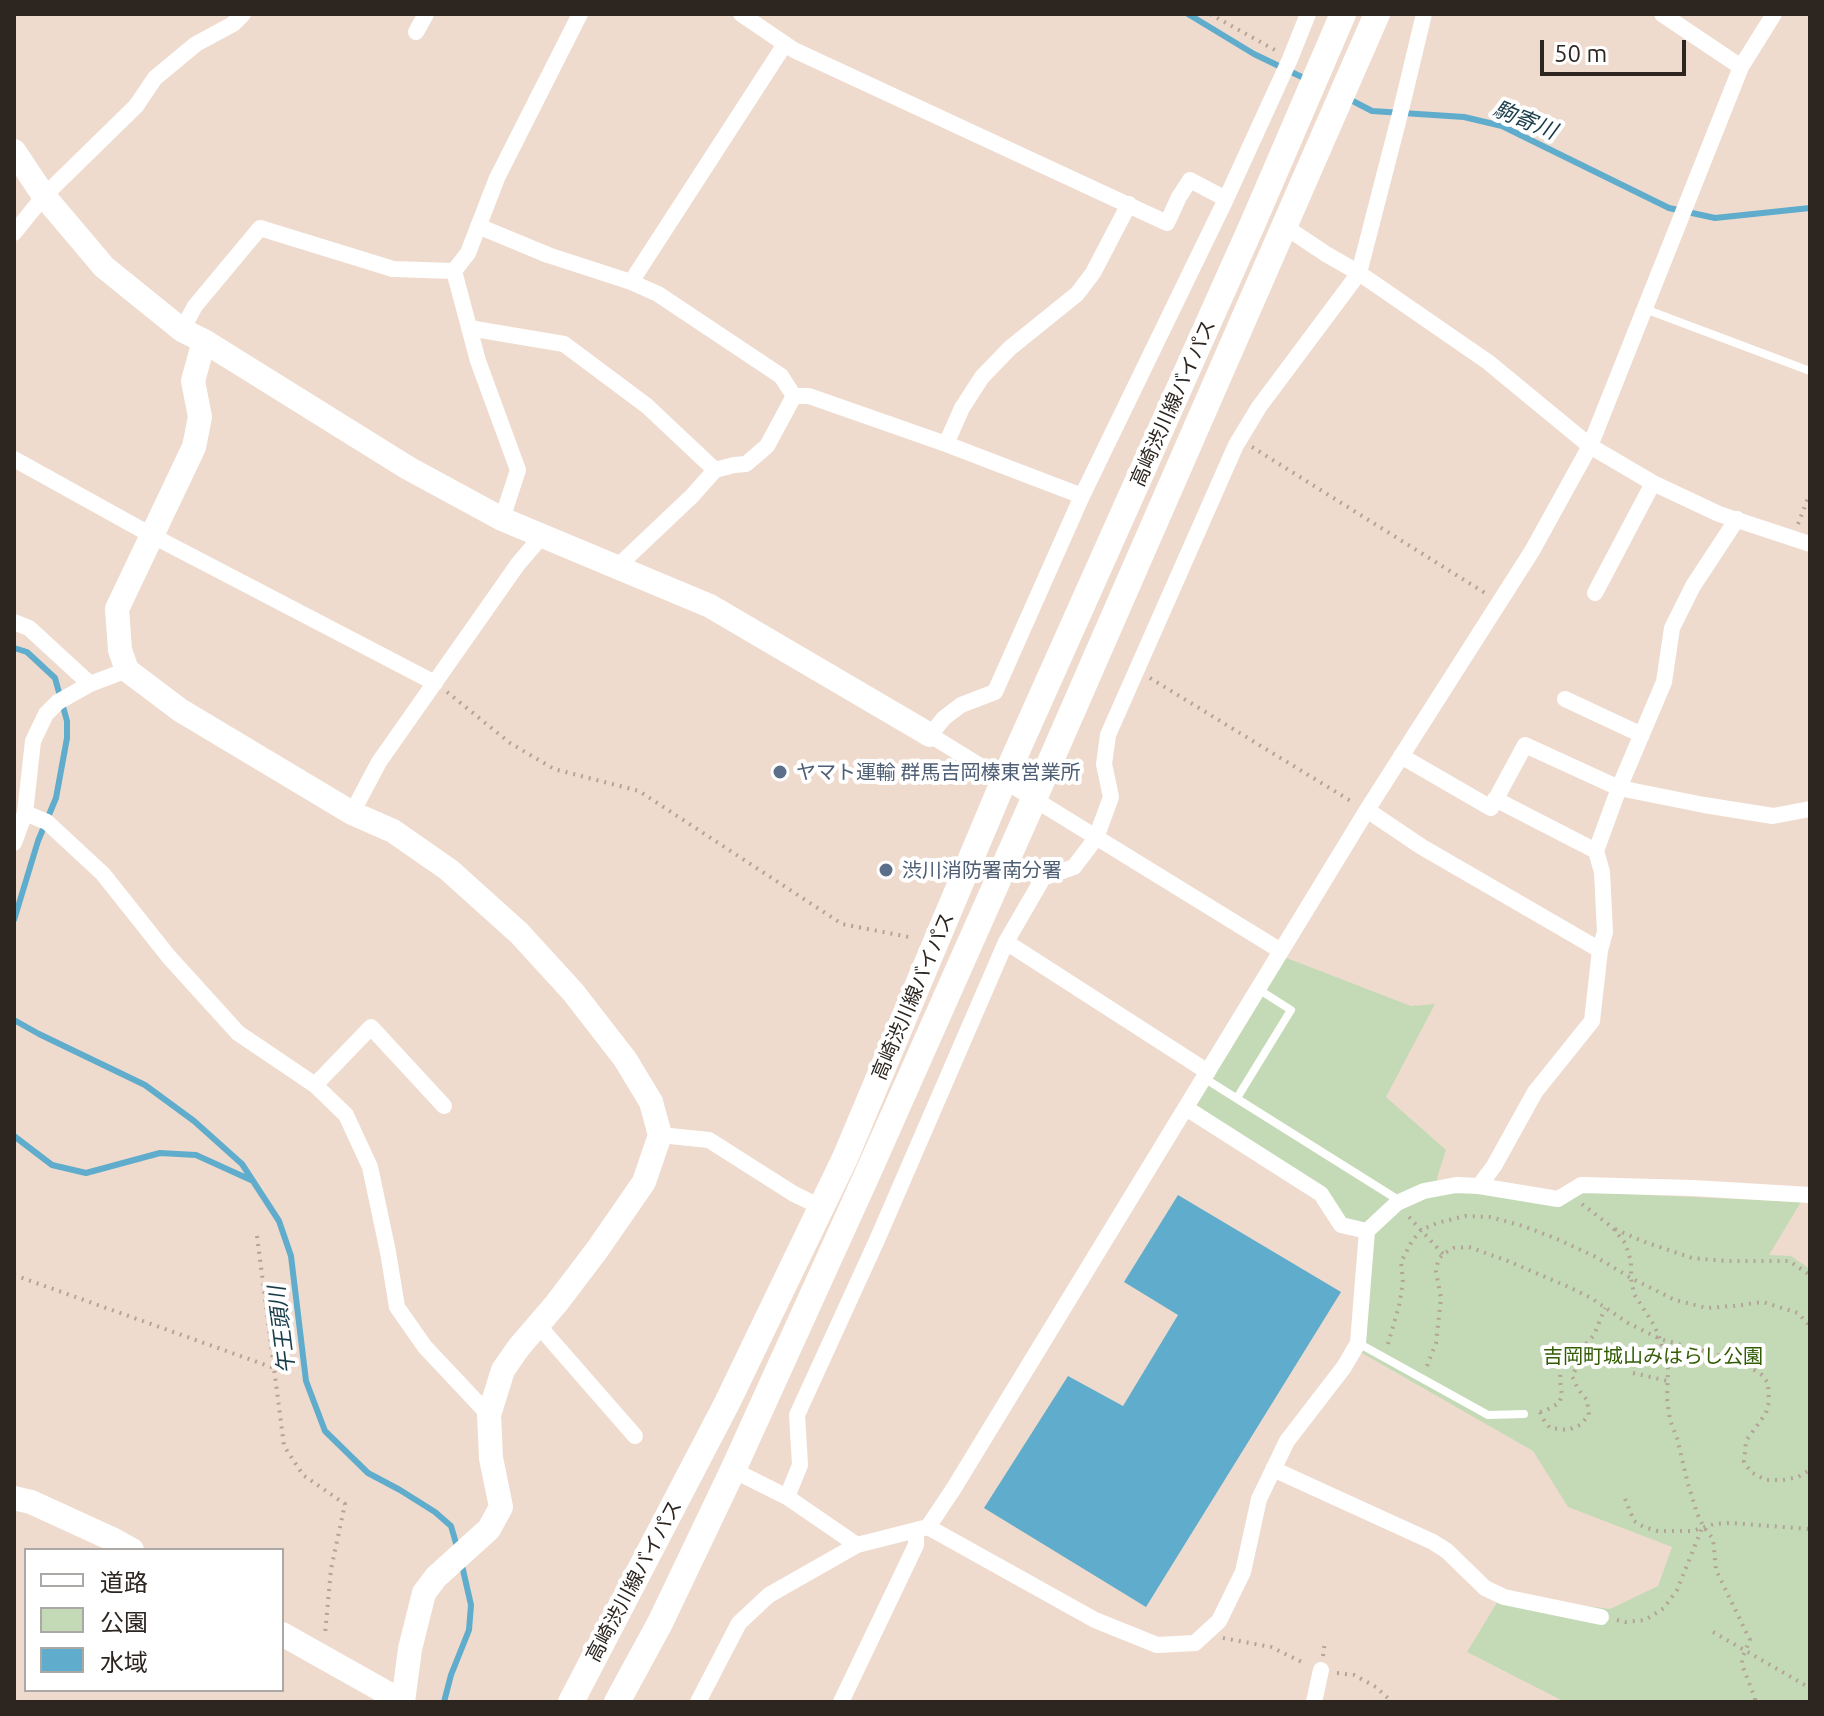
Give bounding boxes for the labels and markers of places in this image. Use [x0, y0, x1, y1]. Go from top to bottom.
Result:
place label: ヤマト運輸 群馬吉岡榛東営業所 [796, 760, 1081, 784]
marker: ヤマト運輸 群馬吉岡榛東営業所 [771, 763, 789, 781]
place label: 渋川消防署南分署 [902, 858, 1062, 882]
marker: 渋川消防署南分署 [877, 861, 895, 879]

